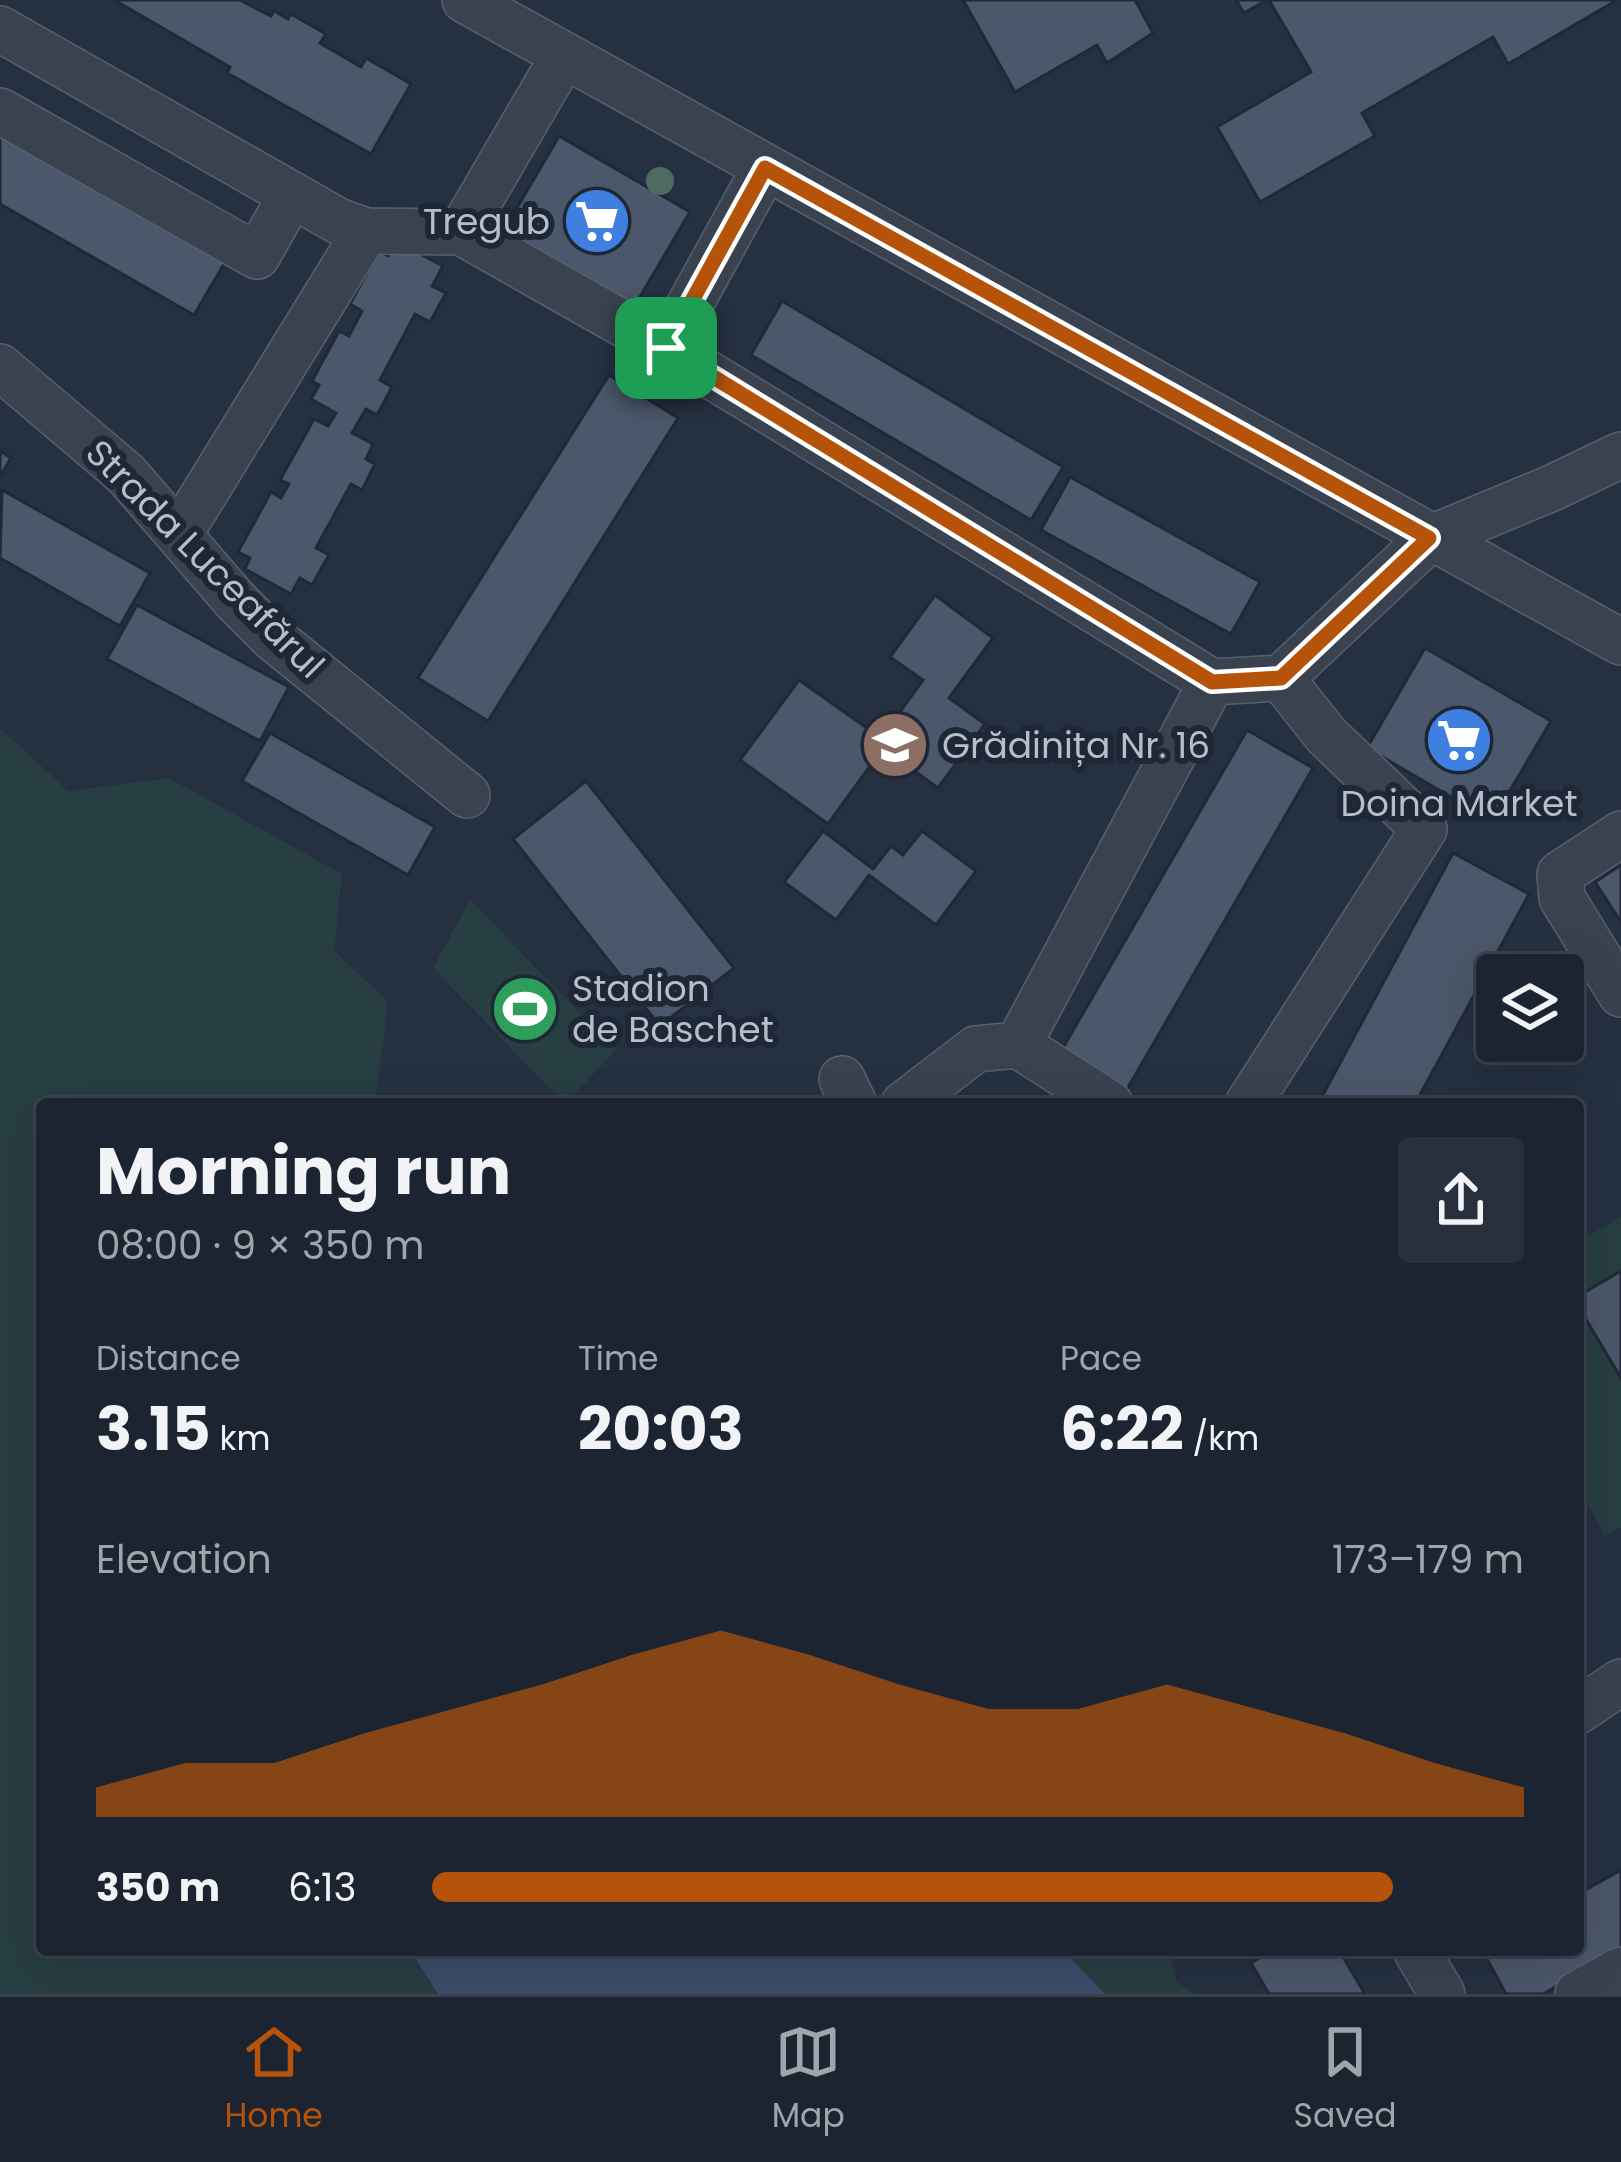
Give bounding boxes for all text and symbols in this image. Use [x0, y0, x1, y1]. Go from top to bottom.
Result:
supermarket icon: Tregub [562, 186, 632, 256]
place label: Tregub [423, 196, 550, 247]
pin [615, 297, 717, 399]
icon: arrive [633, 315, 699, 381]
street label: Strada Luceafărul [74, 428, 336, 690]
supermarket icon: Doina Market [1424, 705, 1494, 775]
school or university icon: Grădinița Nr. 16 [860, 710, 930, 780]
place label: Grădinița Nr. 16 [942, 720, 1210, 771]
place label: Doina Market [1340, 778, 1578, 829]
map controls [1476, 954, 1584, 1062]
button: layers [1476, 954, 1584, 1062]
place label: Stadion de Baschet [572, 963, 774, 1055]
sports icon: Stadion de Baschet [490, 974, 560, 1044]
text: Morning run [96, 1125, 511, 1217]
button: share [1398, 1137, 1524, 1263]
text: 08:00 · 9 × 350 m [96, 1218, 425, 1273]
text: Distance [96, 1335, 241, 1382]
text: Time [578, 1335, 658, 1382]
text: Pace [1060, 1335, 1142, 1382]
text: 3.15 [96, 1387, 211, 1471]
text: 20:03 [578, 1387, 744, 1471]
text: 6:22 [1060, 1387, 1184, 1471]
text: km [211, 1415, 271, 1462]
text: /km [1184, 1415, 1259, 1462]
text: Elevation [96, 1532, 272, 1587]
text: 173–179 m [1332, 1532, 1524, 1587]
text: 350 m [96, 1860, 220, 1915]
text: 6:13 [288, 1860, 357, 1915]
tab: Home [224, 2019, 323, 2141]
tab: Map [772, 2019, 845, 2141]
tab: Saved [1294, 2019, 1397, 2141]

